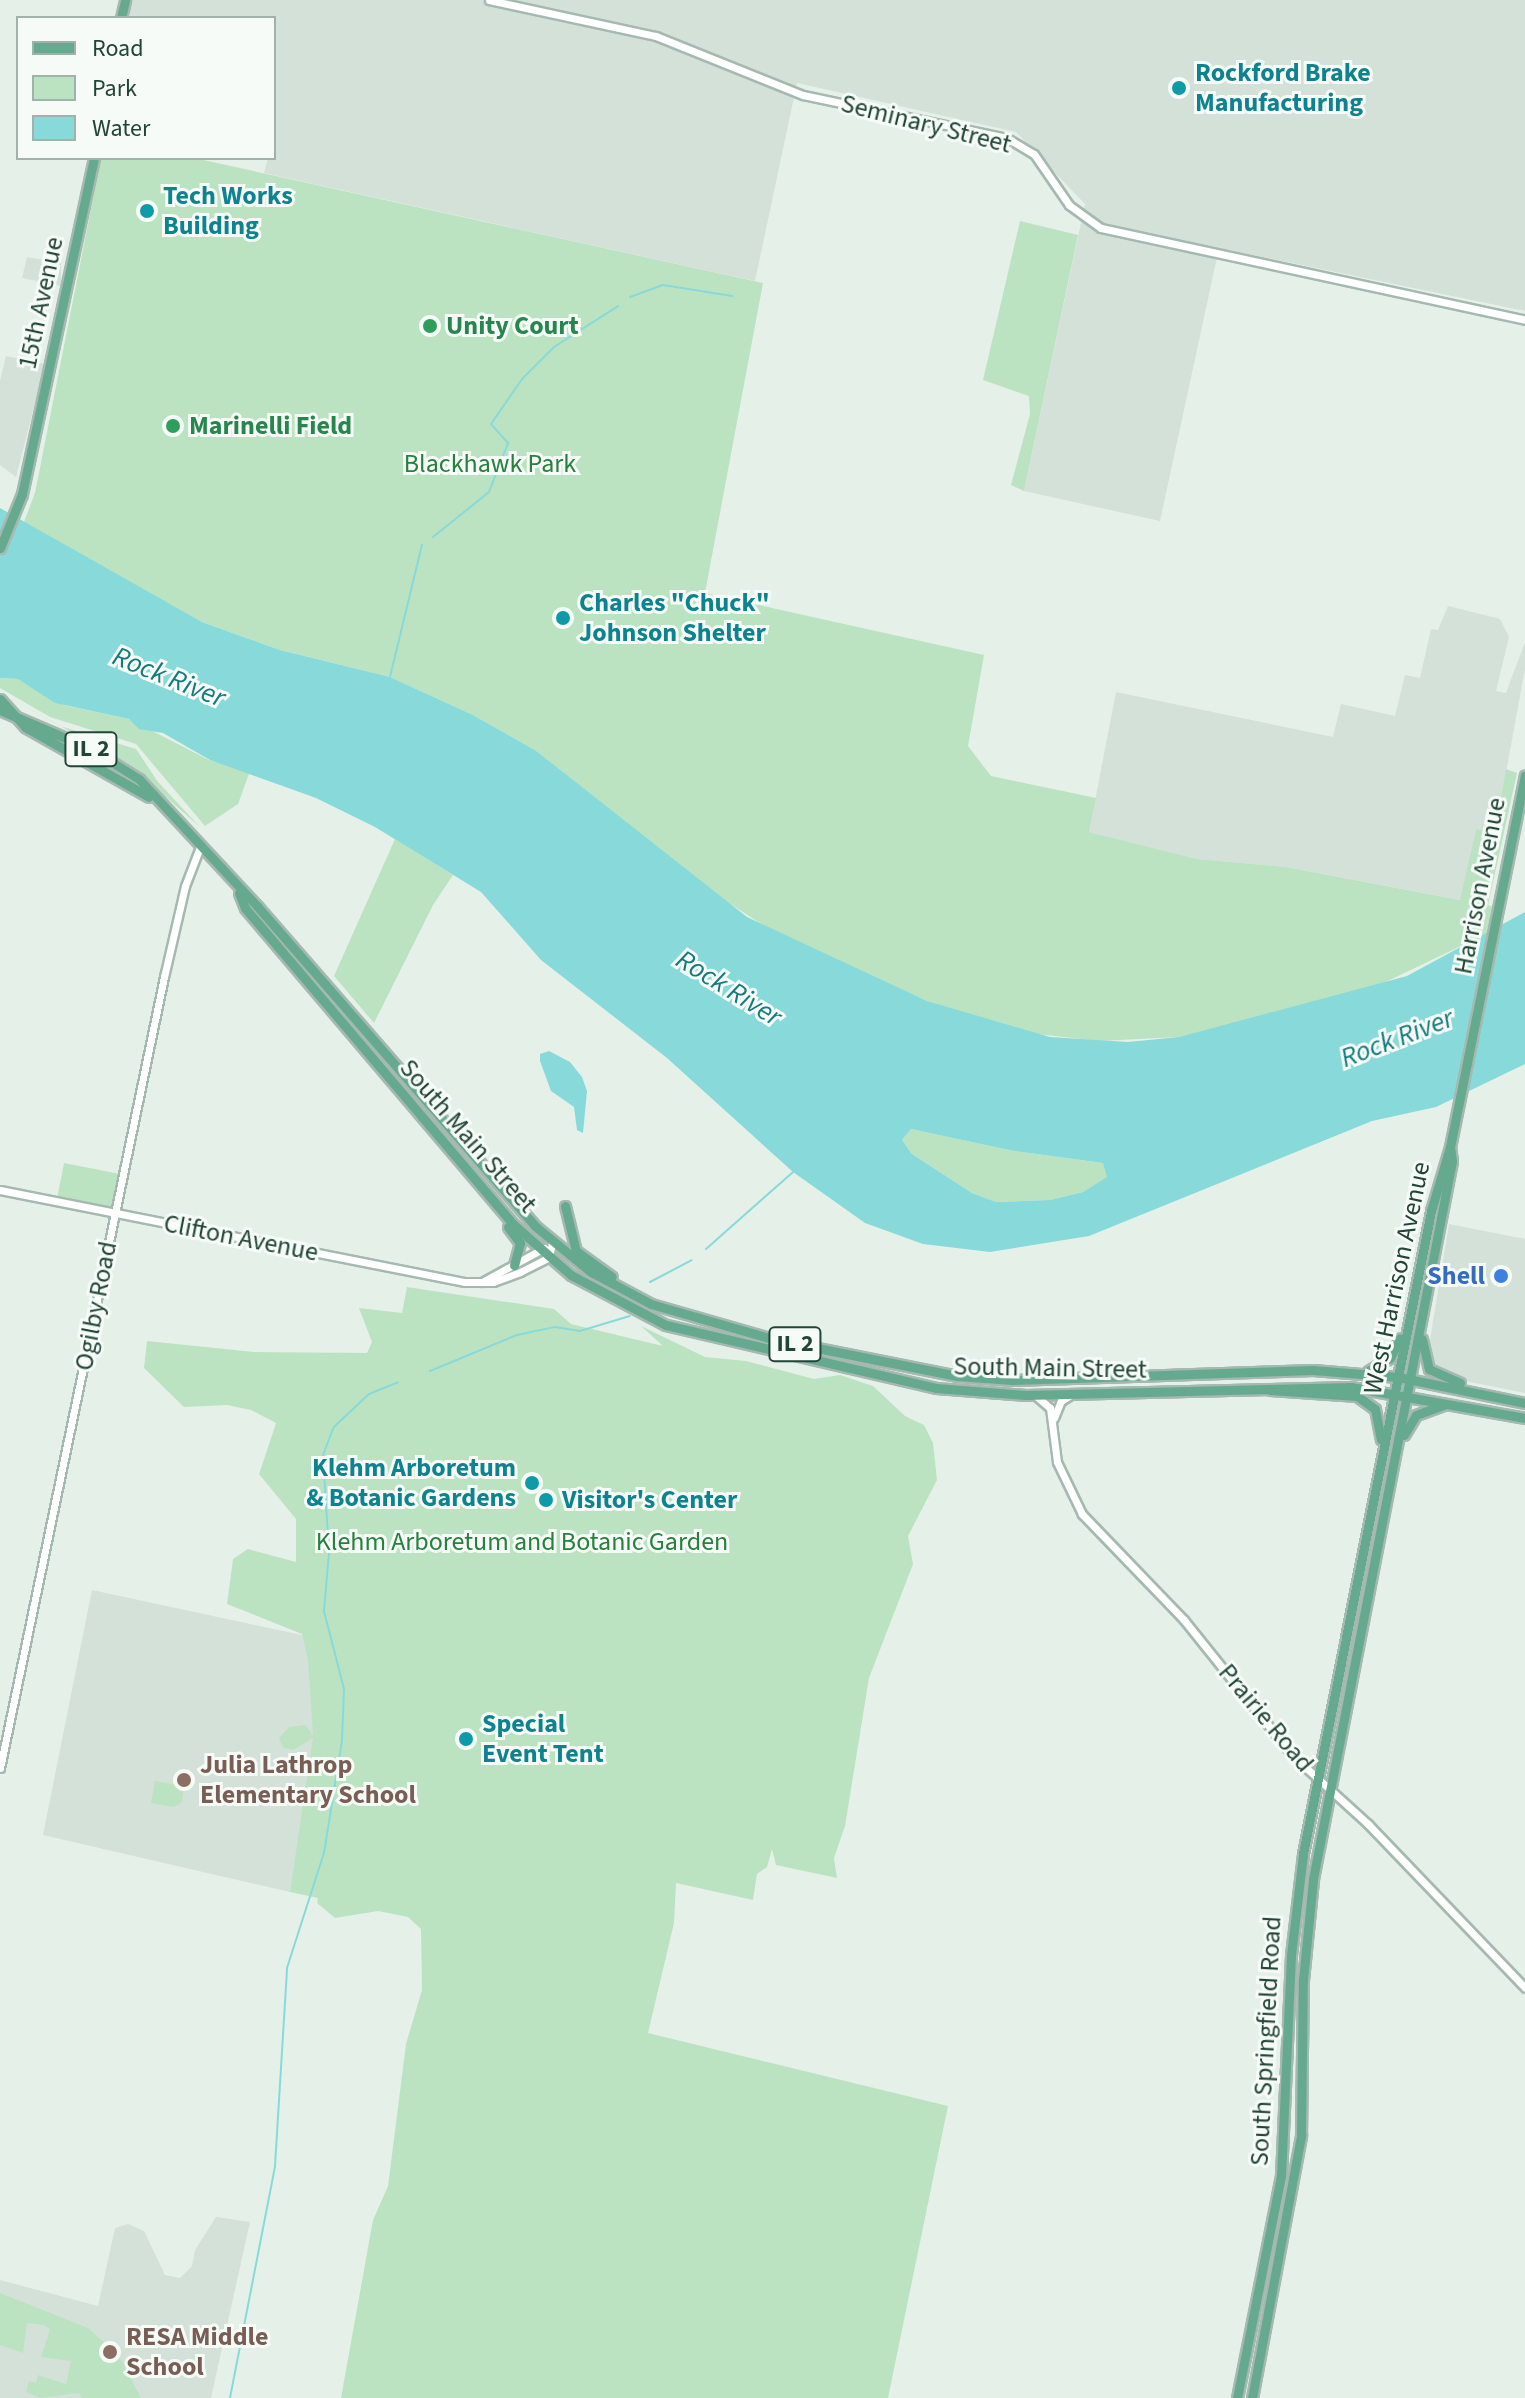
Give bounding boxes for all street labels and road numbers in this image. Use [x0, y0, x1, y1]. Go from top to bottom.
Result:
street label: Seminary Street [838, 88, 1014, 160]
street label: 15th Avenue [12, 234, 70, 372]
road number: IL 2 [63, 729, 119, 769]
street label: Harrison Avenue [1448, 795, 1512, 977]
street label: South Main Street [393, 1053, 543, 1219]
street label: West Harrison Avenue [1357, 1159, 1437, 1397]
street label: Clifton Avenue [161, 1208, 321, 1268]
street label: Ogilby Road [68, 1239, 124, 1373]
road number: IL 2 [767, 1324, 823, 1364]
street label: South Main Street [953, 1351, 1147, 1385]
street label: Prairie Road [1212, 1657, 1320, 1779]
street label: South Springfield Road [1244, 1915, 1288, 2167]

